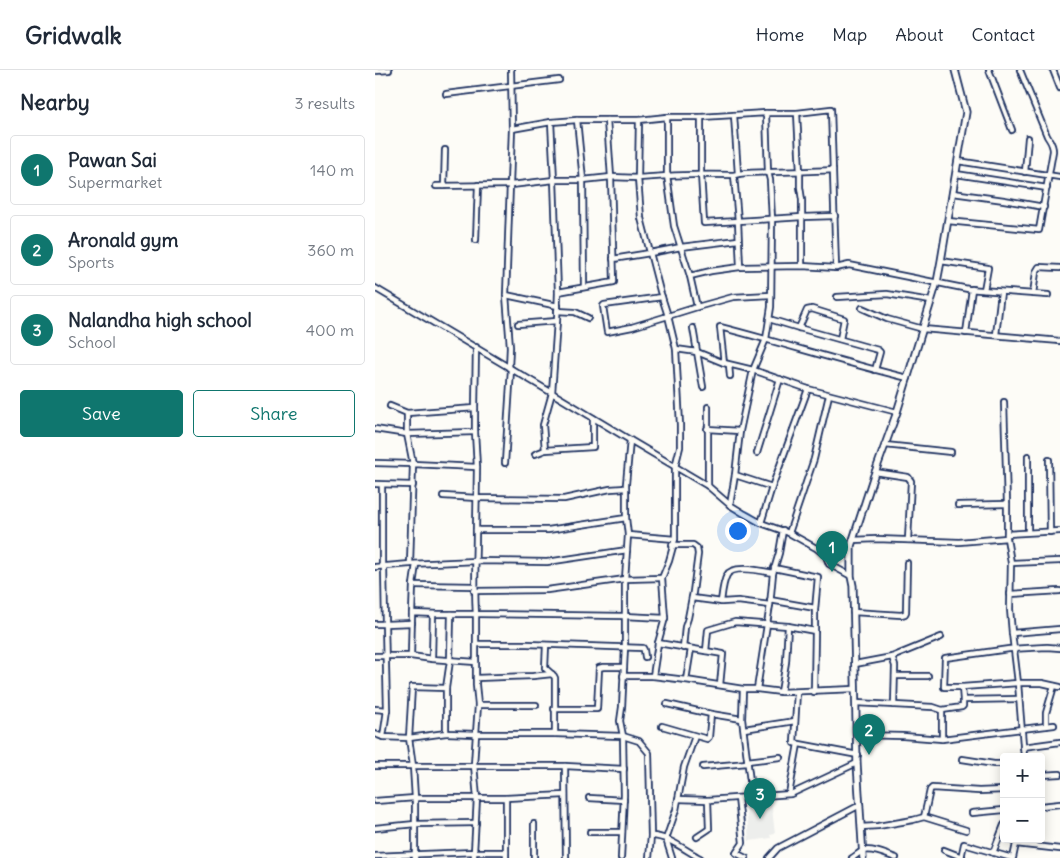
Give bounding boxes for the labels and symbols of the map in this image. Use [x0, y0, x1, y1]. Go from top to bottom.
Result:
your location [725, 518, 751, 544]
pin: 1 [816, 531, 848, 572]
pin: 2 [853, 714, 885, 755]
pin: 3 [744, 778, 776, 819]

